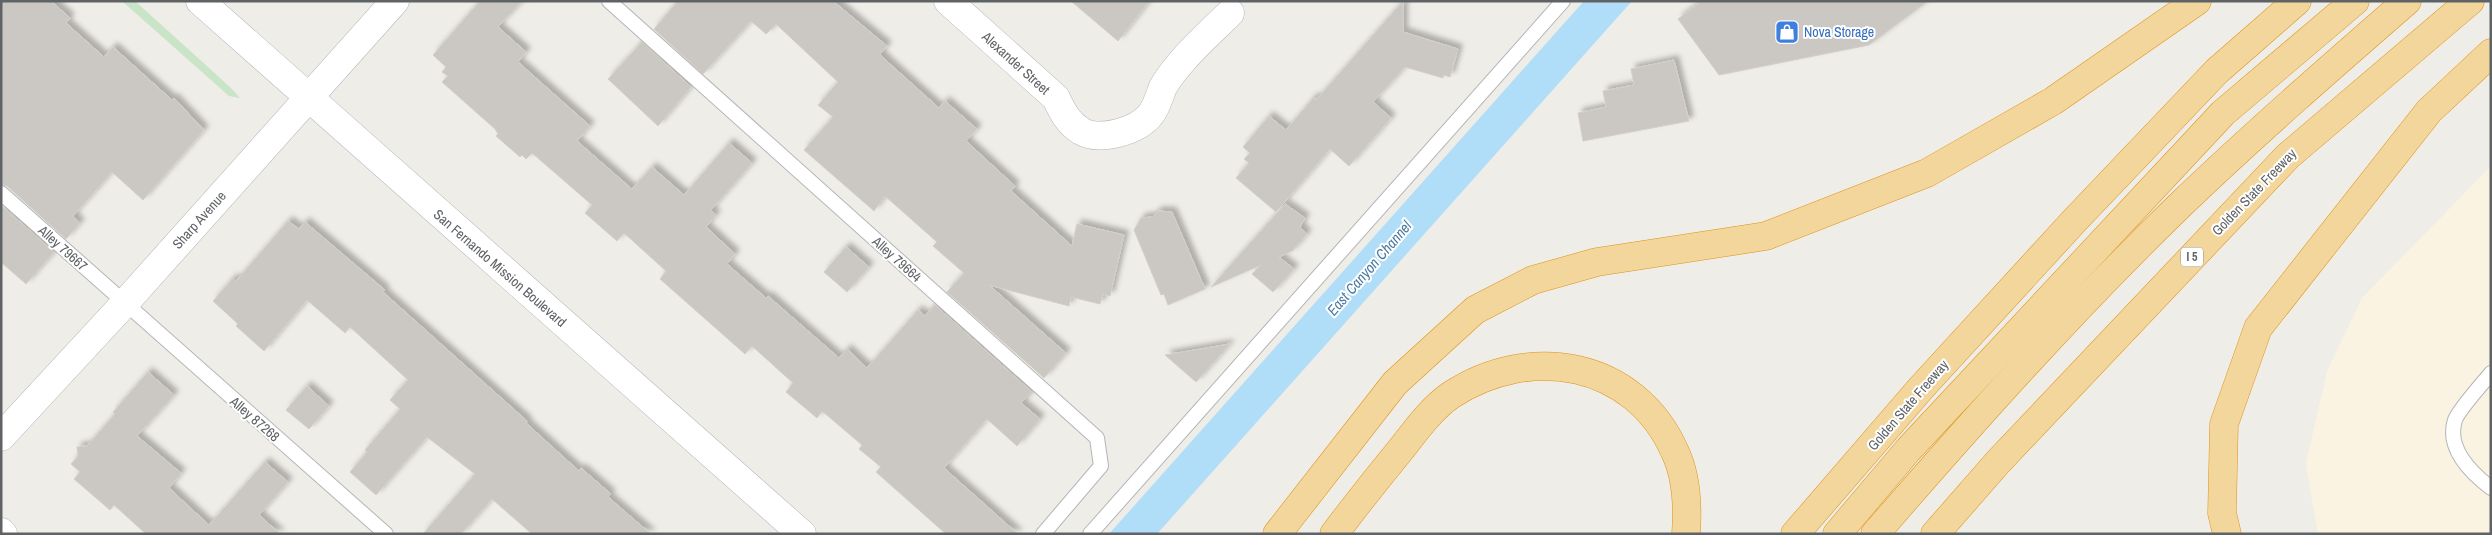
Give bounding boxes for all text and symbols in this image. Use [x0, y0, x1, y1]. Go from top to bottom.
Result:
shop icon: Nova Storage [1774, 19, 1800, 45]
place label: Nova Storage [1804, 23, 1874, 41]
street label: Alexander Street [977, 27, 1054, 98]
street label: Golden State Freeway [2208, 144, 2300, 239]
street label: Sharp Avenue [168, 187, 230, 253]
street label: San Fernando Mission Boulevard [430, 205, 570, 331]
water label: East Canyon Channel [1322, 216, 1416, 320]
street label: Alley 79667 [34, 221, 91, 275]
street label: Alley 79664 [868, 232, 926, 286]
road number: I 5 [2181, 248, 2203, 266]
street label: Golden State Freeway [1864, 356, 1952, 454]
street label: Alley 87268 [226, 392, 284, 445]

